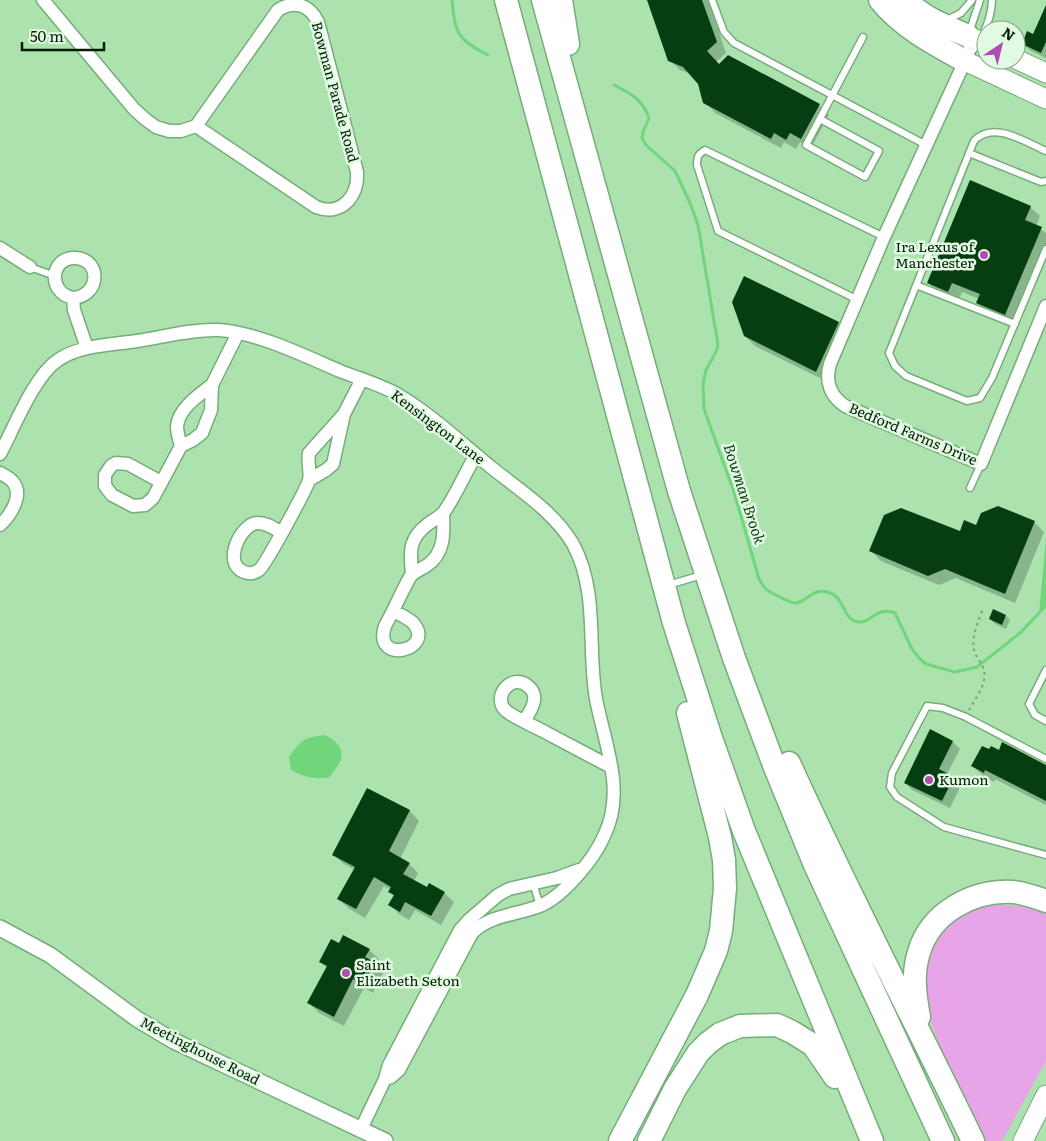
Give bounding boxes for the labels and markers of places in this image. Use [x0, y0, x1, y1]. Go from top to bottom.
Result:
place label: Ira Lexus of Manchester [895, 236, 976, 272]
marker: Ira Lexus of Manchester [978, 249, 990, 261]
place label: Kumon [939, 769, 989, 789]
marker: Kumon [923, 774, 935, 786]
place label: Saint Elizabeth Seton [356, 954, 460, 990]
marker: Saint Elizabeth Seton [340, 967, 352, 979]

